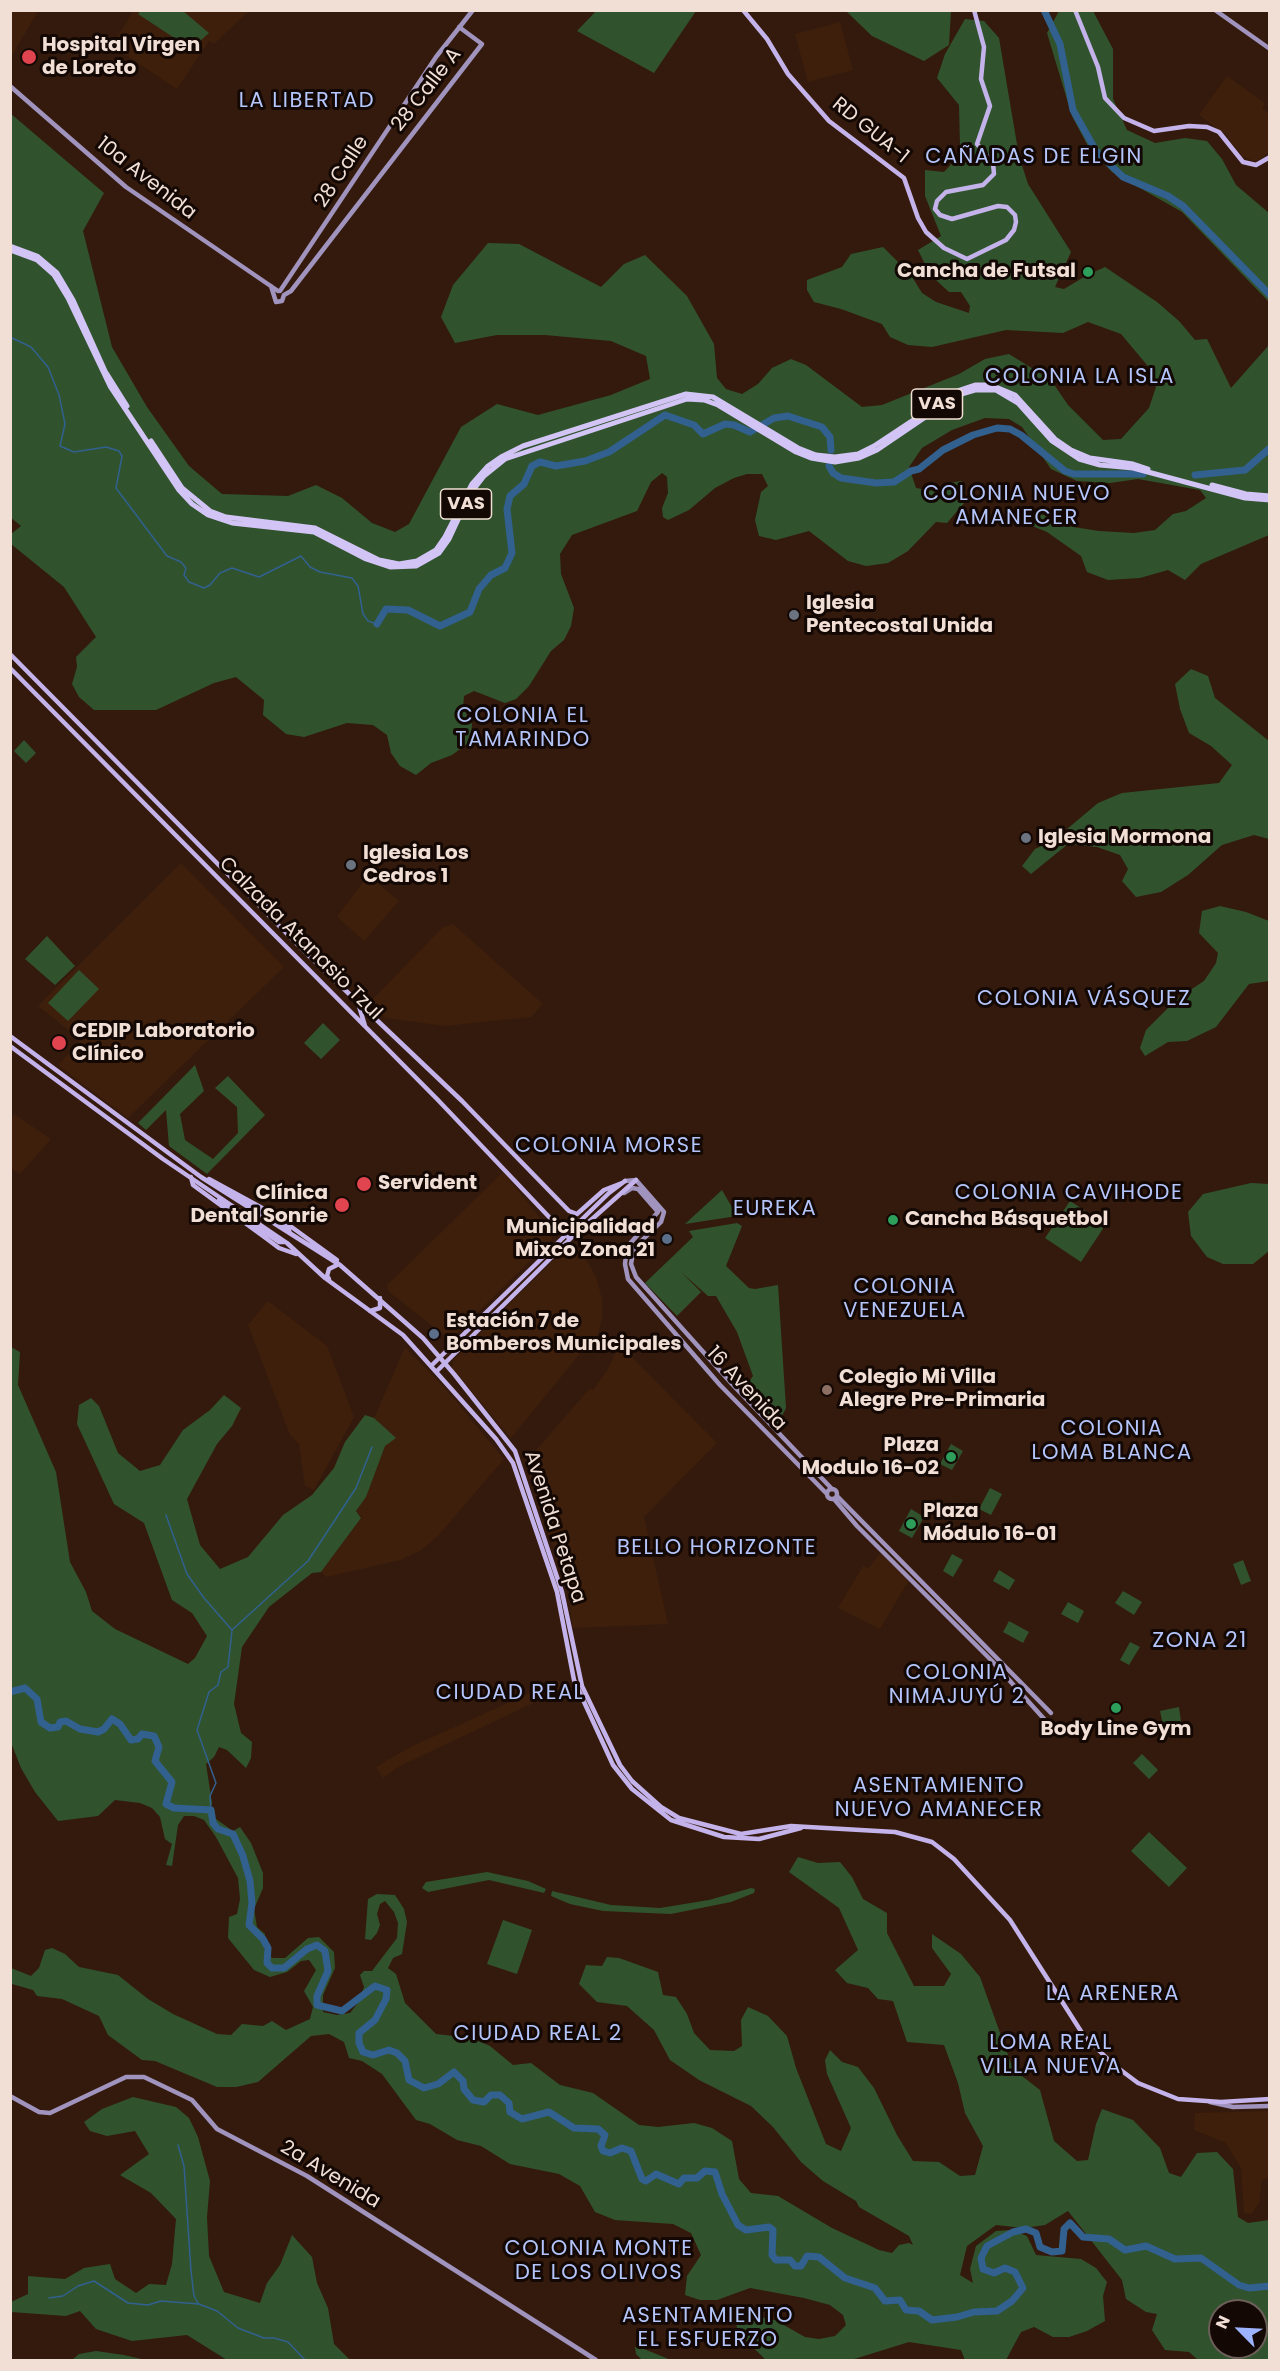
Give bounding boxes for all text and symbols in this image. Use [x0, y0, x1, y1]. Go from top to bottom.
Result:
place label: Hospital Virgen de Loreto [42, 34, 200, 81]
street label: 28 Calle A [387, 43, 467, 137]
marker: Hospital Virgen de Loreto [20, 48, 38, 66]
district label: LA LIBERTAD [239, 89, 375, 115]
street label: RD GUA-1 [827, 93, 913, 169]
street label: 28 Calle [310, 132, 374, 212]
street label: 10a Avenida [91, 133, 201, 225]
district label: CAÑADAS DE ELGIN [925, 145, 1143, 171]
place label: Cancha de Futsal [897, 260, 1076, 284]
marker: Cancha de Futsal [1081, 265, 1095, 279]
district label: COLONIA LA ISLA [985, 365, 1175, 391]
road number: VAS [912, 389, 962, 419]
district label: COLONIA NUEVO AMANECER [923, 482, 1111, 532]
road number: VAS [440, 489, 492, 519]
place label: Iglesia Pentecostal Unida [806, 592, 993, 639]
marker: Iglesia Pentecostal Unida [787, 608, 801, 622]
district label: COLONIA EL TAMARINDO [455, 704, 591, 754]
place label: Iglesia Mormona [1038, 826, 1211, 850]
marker: Iglesia Mormona [1019, 831, 1033, 845]
place label: Iglesia Los Cedros 1 [363, 842, 469, 889]
street label: Calzada Atanasio Tzul [214, 853, 386, 1025]
marker: Iglesia Los Cedros 1 [344, 858, 358, 872]
district label: COLONIA VÁSQUEZ [977, 987, 1191, 1013]
place label: CEDIP Laboratorio Clínico [72, 1020, 255, 1067]
marker: CEDIP Laboratorio Clínico [50, 1034, 68, 1052]
district label: COLONIA MORSE [515, 1134, 703, 1160]
place label: Servident [378, 1172, 477, 1196]
marker: Servident [355, 1175, 373, 1193]
district label: COLONIA CAVIHODE [955, 1181, 1183, 1207]
place label: Clínica Dental Sonrie [191, 1182, 328, 1229]
marker: Clínica Dental Sonrie [333, 1196, 351, 1214]
district label: EUREKA [733, 1197, 817, 1223]
place label: Cancha Básquetbol [905, 1208, 1108, 1232]
marker: Cancha Básquetbol [886, 1213, 900, 1227]
place label: Municipalidad Mixco Zona 21 [506, 1216, 655, 1263]
marker: Municipalidad Mixco Zona 21 [660, 1232, 674, 1246]
district label: COLONIA VENEZUELA [843, 1275, 967, 1325]
place label: Estación 7 de Bomberos Municipales [446, 1310, 681, 1357]
marker: Estación 7 de Bomberos Municipales [427, 1327, 441, 1341]
street label: 16 Avenida [701, 1342, 791, 1436]
place label: Colegio Mi Villa Alegre Pre-Primaria [839, 1366, 1045, 1413]
marker: Colegio Mi Villa Alegre Pre-Primaria [820, 1383, 834, 1397]
district label: COLONIA LOMA BLANCA [1031, 1417, 1193, 1467]
place label: Plaza Modulo 16-02 [802, 1434, 939, 1481]
street label: Avenida Petapa [518, 1448, 590, 1606]
marker: Plaza Modulo 16-02 [944, 1450, 958, 1464]
place label: Plaza Módulo 16-01 [923, 1500, 1056, 1547]
marker: Plaza Módulo 16-01 [904, 1517, 918, 1531]
district label: BELLO HORIZONTE [617, 1536, 817, 1562]
district label: ZONA 21 [1152, 1628, 1248, 1654]
district label: COLONIA NIMAJUYÚ 2 [889, 1661, 1025, 1711]
district label: CIUDAD REAL [436, 1681, 584, 1707]
marker: Body Line Gym [1109, 1701, 1123, 1715]
place label: Body Line Gym [1041, 1718, 1191, 1742]
district label: ASENTAMIENTO NUEVO AMANECER [835, 1774, 1043, 1824]
district label: LA ARENERA [1046, 1982, 1180, 2008]
district label: CIUDAD REAL 2 [454, 2022, 622, 2048]
district label: LOMA REAL VILLA NUEVA [980, 2031, 1122, 2081]
street label: 2a Avenida [276, 2136, 384, 2214]
district label: COLONIA MONTE DE LOS OLIVOS [505, 2237, 693, 2287]
north arrow [1208, 2299, 1268, 2359]
district label: ASENTAMIENTO EL ESFUERZO [622, 2304, 794, 2354]
text: N [1210, 2312, 1236, 2332]

